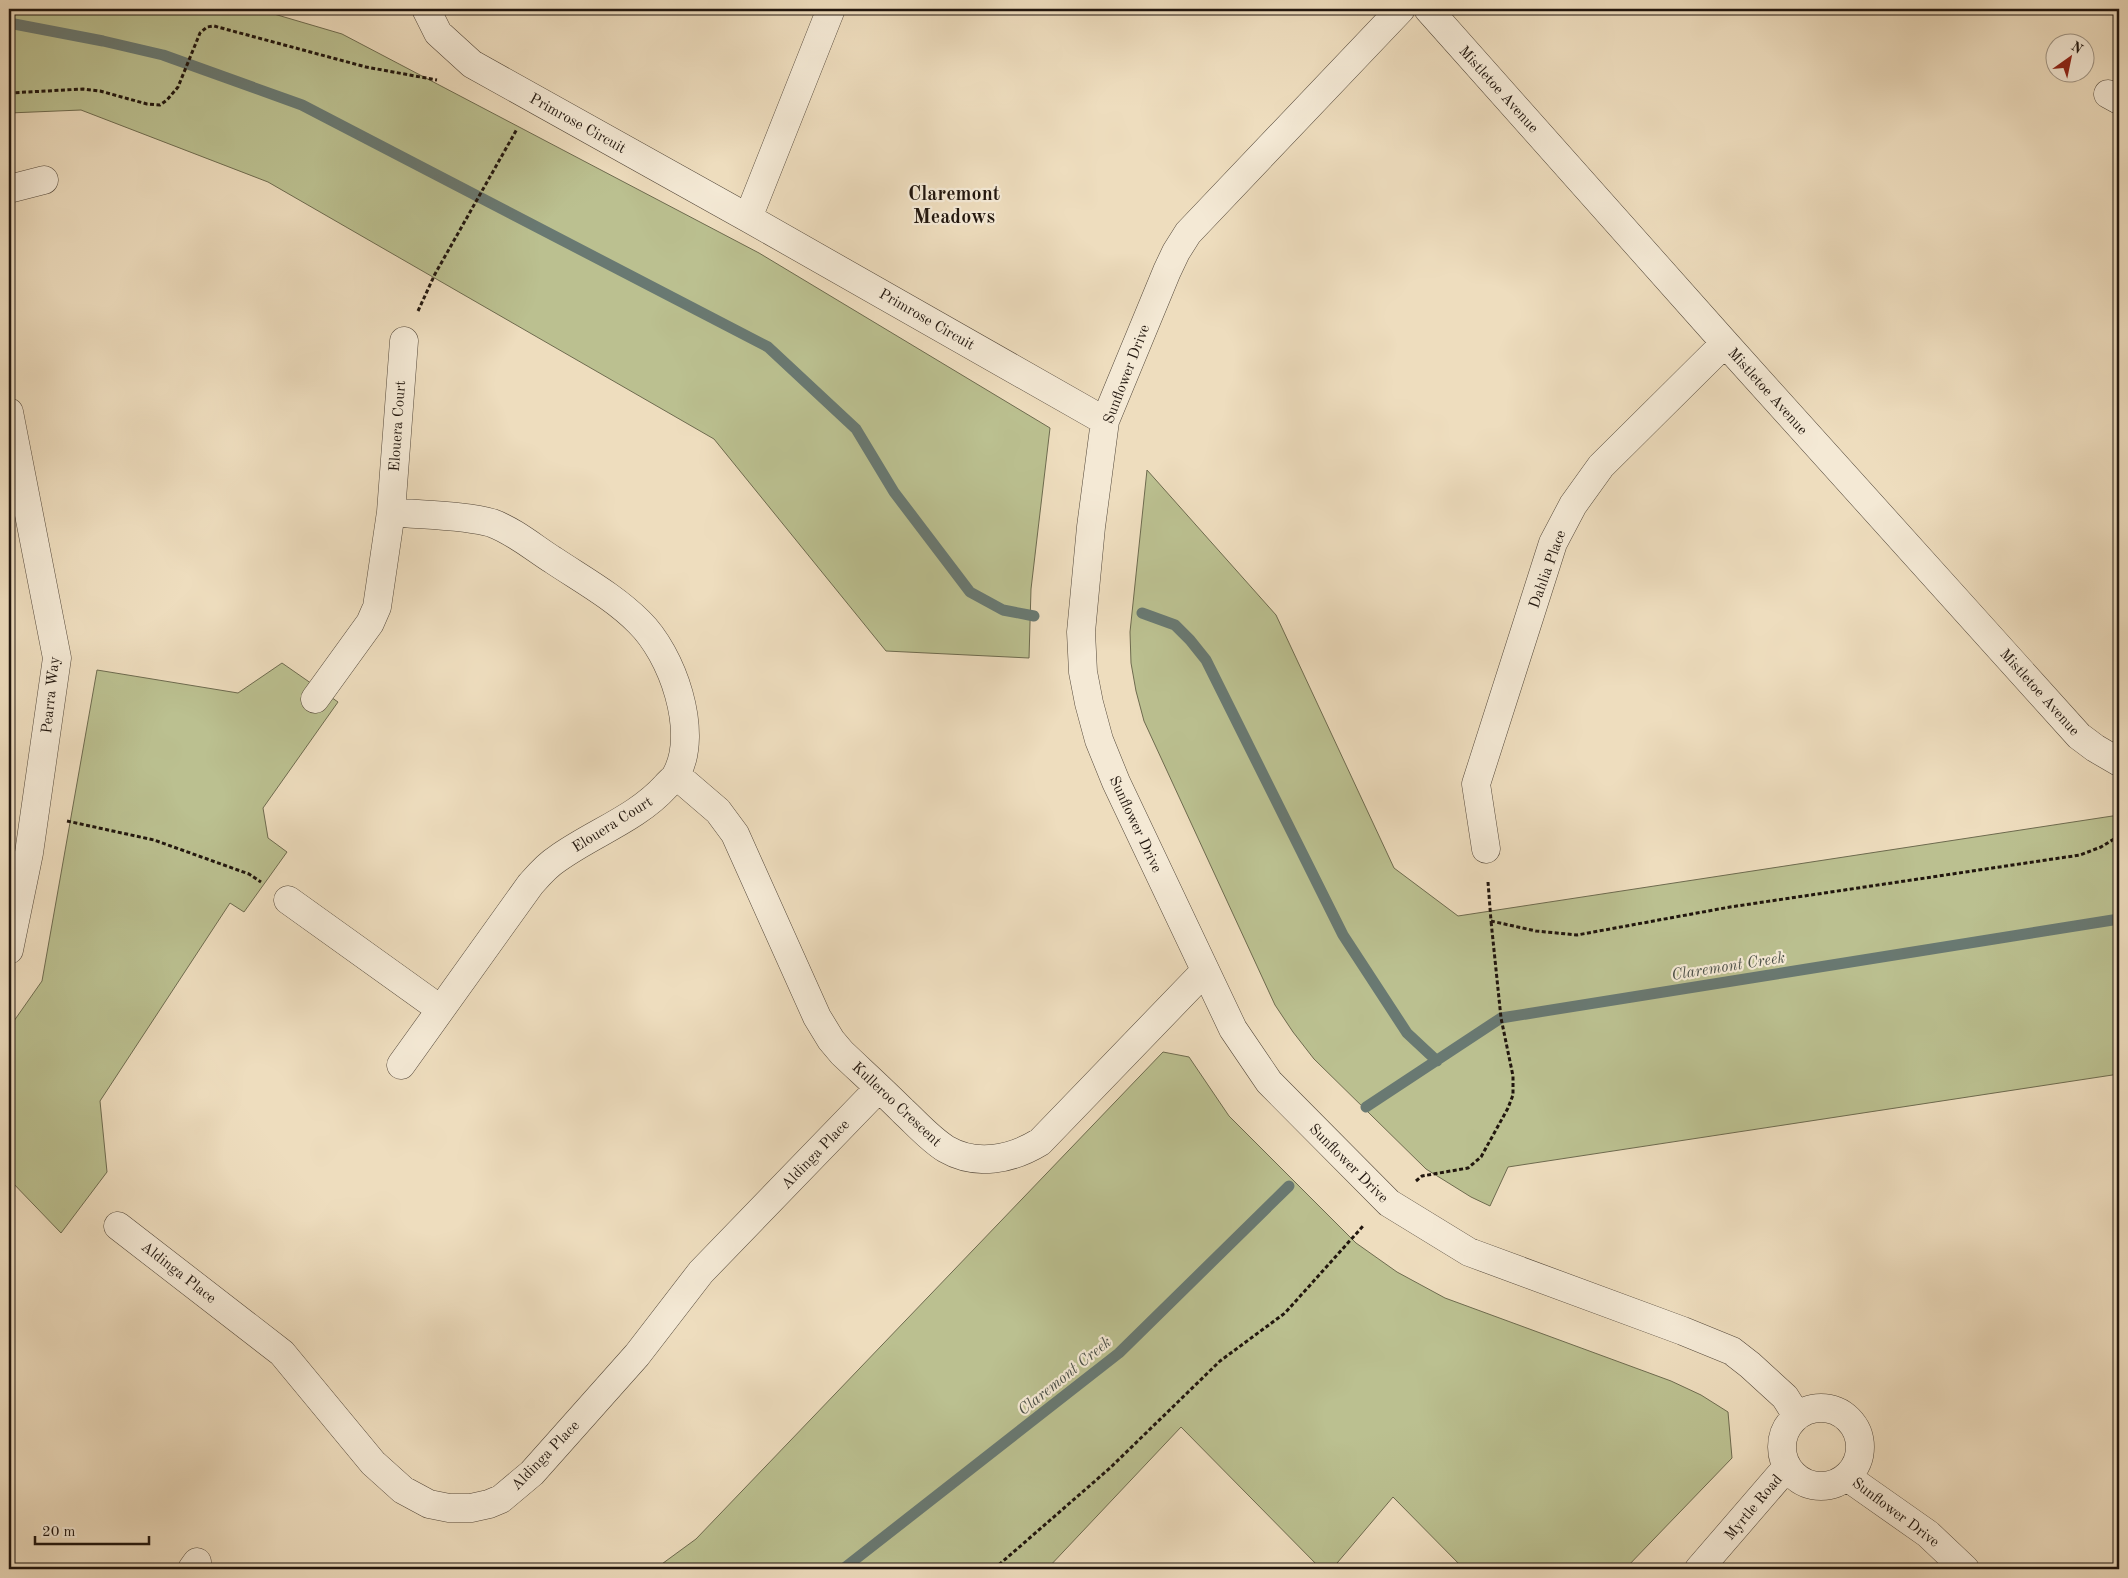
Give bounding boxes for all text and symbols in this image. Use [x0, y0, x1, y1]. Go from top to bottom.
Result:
north arrow [2046, 32, 2096, 82]
text: N [2068, 39, 2085, 57]
street label: Mistletoe Avenue [1455, 44, 1541, 136]
street label: Primrose Circuit [527, 92, 628, 157]
district label: Claremont Meadows [908, 185, 1000, 228]
street label: Primrose Circuit [876, 287, 977, 354]
street label: Sunflower Drive [1102, 323, 1153, 426]
street label: Mistletoe Avenue [1724, 346, 1810, 438]
street label: Elouera Court [388, 380, 409, 472]
street label: Dahlia Place [1527, 528, 1570, 611]
street label: Mistletoe Avenue [1996, 647, 2082, 739]
street label: Pearra Way [40, 656, 63, 735]
street label: Sunflower Drive [1106, 774, 1164, 875]
street label: Elouera Court [570, 795, 656, 856]
water label: Claremont Creek [1670, 950, 1786, 984]
street label: Kulleroo Crescent [848, 1060, 944, 1150]
street label: Aldinga Place [779, 1117, 853, 1193]
street label: Sunflower Drive [1306, 1122, 1390, 1206]
street label: Aldinga Place [138, 1239, 218, 1307]
water label: Claremont Creek [1016, 1334, 1115, 1419]
street label: Aldinga Place [509, 1418, 583, 1494]
street label: Myrtle Road [1723, 1472, 1786, 1544]
street label: Sunflower Drive [1849, 1476, 1942, 1551]
scale bar [35, 1513, 149, 1545]
text: 20 m [42, 1525, 76, 1540]

